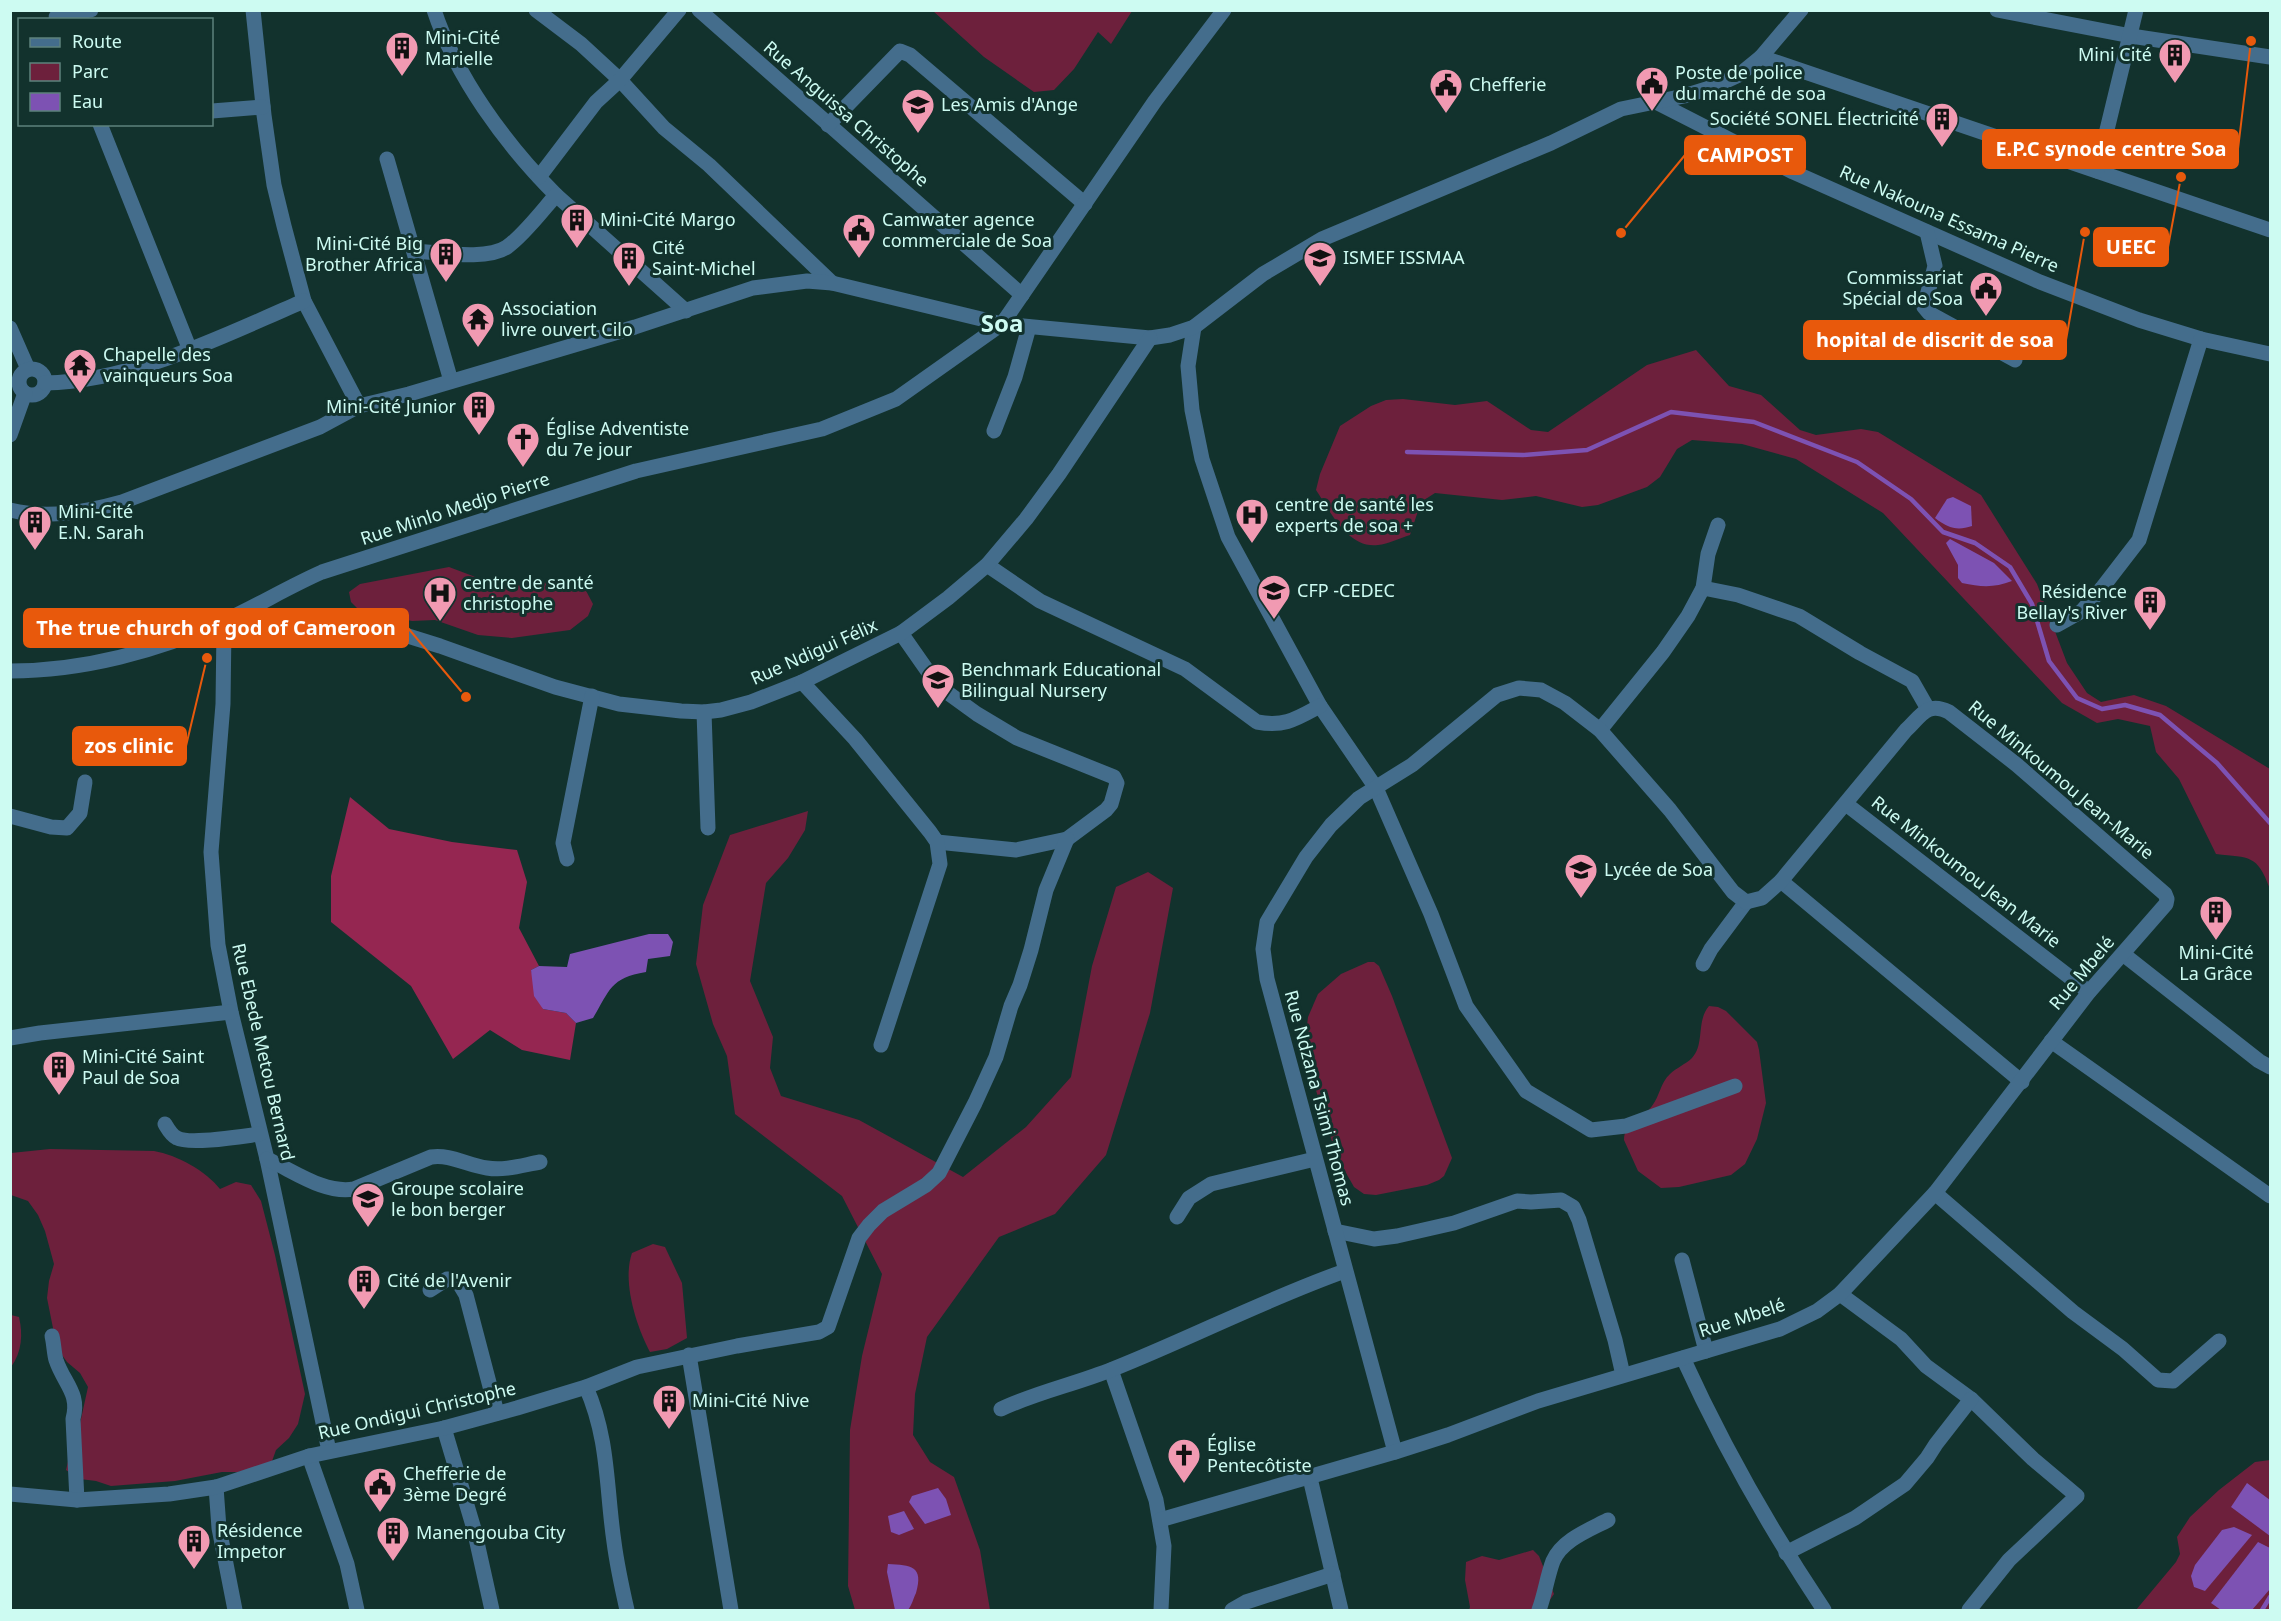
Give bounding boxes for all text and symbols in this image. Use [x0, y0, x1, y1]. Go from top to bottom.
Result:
legend [18, 18, 213, 126]
place label: Mini-Cité Marielle [425, 25, 500, 70]
text: Route [72, 29, 122, 53]
building icon: Mini-Cité Marielle [384, 30, 420, 77]
street label: Rue Anguissa Christophe [759, 35, 934, 192]
building icon: Mini Cité [2157, 37, 2193, 84]
place label: Mini Cité [2078, 42, 2152, 66]
text: Parc [72, 59, 109, 83]
place label: Poste de police du marché de soa [1675, 60, 1826, 105]
public building icon: Poste de police du marché de soa [1634, 65, 1670, 112]
public building icon: Chefferie [1428, 67, 1464, 114]
place label: Chefferie [1469, 72, 1546, 96]
school or university icon: Les Amis d'Ange [900, 87, 936, 134]
text: Eau [72, 89, 103, 113]
place label: Les Amis d'Ange [941, 92, 1078, 116]
building icon: Société SONEL Électricité [1924, 101, 1960, 148]
place label: Société SONEL Électricité [1710, 106, 1919, 130]
callout: E.P.C synode centre Soa [1983, 130, 2238, 168]
text: E.P.C synode centre Soa [1995, 135, 2227, 162]
callout: CAMPOST [1685, 136, 1805, 174]
text: CAMPOST [1697, 141, 1794, 168]
street label: Rue Nakouna Essama Pierre [1836, 159, 2063, 277]
building icon: Mini-Cité Margo [559, 202, 595, 249]
place label: Mini-Cité Margo [600, 207, 736, 231]
place label: Camwater agence commerciale de Soa [882, 207, 1052, 252]
public building icon: Camwater agence commerciale de Soa [841, 212, 877, 259]
callout: UEEC [2094, 228, 2168, 266]
place label: Mini-Cité Big Brother Africa [305, 231, 423, 276]
text: UEEC [2106, 233, 2156, 260]
place label: Cité Saint-Michel [652, 235, 756, 280]
building icon: Mini-Cité Big Brother Africa [428, 236, 464, 283]
building icon: Cité Saint-Michel [611, 240, 647, 287]
school or university icon: ISMEF ISSMAA [1302, 240, 1338, 287]
place label: ISMEF ISSMAA [1343, 245, 1465, 269]
place label: Commissariat Spécial de Soa [1842, 265, 1963, 310]
public building icon: Commissariat Spécial de Soa [1968, 270, 2004, 317]
place label: Association livre ouvert Cilo [501, 296, 633, 341]
temple icon: Association livre ouvert Cilo [460, 301, 496, 348]
district label: Soa [981, 306, 1023, 339]
callout: hopital de discrit de soa [1804, 321, 2066, 359]
text: hopital de discrit de soa [1816, 326, 2054, 353]
place label: Chapelle des vainqueurs Soa [103, 342, 233, 387]
temple icon: Chapelle des vainqueurs Soa [62, 347, 98, 394]
building icon: Mini-Cité Junior [461, 389, 497, 436]
place label: Mini-Cité Junior [326, 394, 457, 418]
place label: Église Adventiste du 7e jour [546, 416, 689, 461]
church icon: Église Adventiste du 7e jour [505, 421, 541, 468]
street label: Rue Minlo Medjo Pierre [357, 466, 552, 550]
place label: centre de santé les experts de soa + [1275, 492, 1434, 537]
hospital icon: centre de santé les experts de soa + [1234, 497, 1270, 544]
place label: Mini-Cité E.N. Sarah [58, 499, 144, 544]
building icon: Mini-Cité E.N. Sarah [17, 504, 53, 551]
place label: centre de santé christophe [463, 570, 594, 615]
school or university icon: CFP -CEDEC [1256, 573, 1292, 620]
hospital icon: centre de santé christophe [422, 575, 458, 622]
place label: CFP -CEDEC [1297, 578, 1395, 602]
place label: Résidence Bellay's River [2016, 579, 2128, 624]
building icon: Résidence Bellay's River [2132, 584, 2168, 631]
callout: The true church of god of Cameroon [24, 609, 408, 647]
street label: Rue Ndigui Félix [746, 612, 881, 690]
text: The true church of god of Cameroon [36, 614, 396, 641]
place label: Benchmark Educational Bilingual Nursery [961, 657, 1161, 702]
school or university icon: Benchmark Educational Bilingual Nursery [920, 662, 956, 709]
street label: Rue Minkoumou Jean-Marie [1964, 694, 2159, 864]
callout: zos clinic [73, 727, 186, 765]
text: zos clinic [84, 732, 174, 759]
street label: Rue Minkoumou Jean Marie [1867, 790, 2066, 953]
school or university icon: Lycée de Soa [1563, 852, 1599, 899]
place label: Lycée de Soa [1604, 857, 1713, 881]
building icon: Mini-Cité La Grâce [2198, 894, 2234, 941]
street label: Rue Mbelé [2043, 930, 2119, 1014]
place label: Mini-Cité La Grâce [2178, 940, 2254, 985]
street label: Rue Ebede Metou Bernard [227, 941, 301, 1163]
street label: Rue Ndzana Tsimi Thomas [1280, 987, 1360, 1208]
place label: Mini-Cité Saint Paul de Soa [82, 1044, 205, 1089]
building icon: Mini-Cité Saint Paul de Soa [41, 1049, 77, 1096]
place label: Groupe scolaire le bon berger [391, 1176, 524, 1221]
school or university icon: Groupe scolaire le bon berger [350, 1181, 386, 1228]
building icon: Cité de l'Avenir [346, 1263, 382, 1310]
place label: Cité de l'Avenir [387, 1268, 512, 1292]
street label: Rue Mbelé [1695, 1292, 1788, 1342]
street label: Rue Ondigui Christophe [315, 1376, 518, 1444]
building icon: Mini-Cité Nive [651, 1383, 687, 1430]
place label: Mini-Cité Nive [692, 1388, 810, 1412]
place label: Église Pentecôtiste [1207, 1432, 1312, 1477]
church icon: Église Pentecôtiste [1166, 1437, 1202, 1484]
place label: Chefferie de 3ème Degré [403, 1461, 507, 1506]
public building icon: Chefferie de 3ème Degré [362, 1466, 398, 1513]
building icon: Manengouba City [375, 1515, 411, 1562]
place label: Résidence Impetor [217, 1518, 303, 1563]
place label: Manengouba City [416, 1520, 566, 1544]
building icon: Résidence Impetor [176, 1523, 212, 1570]

